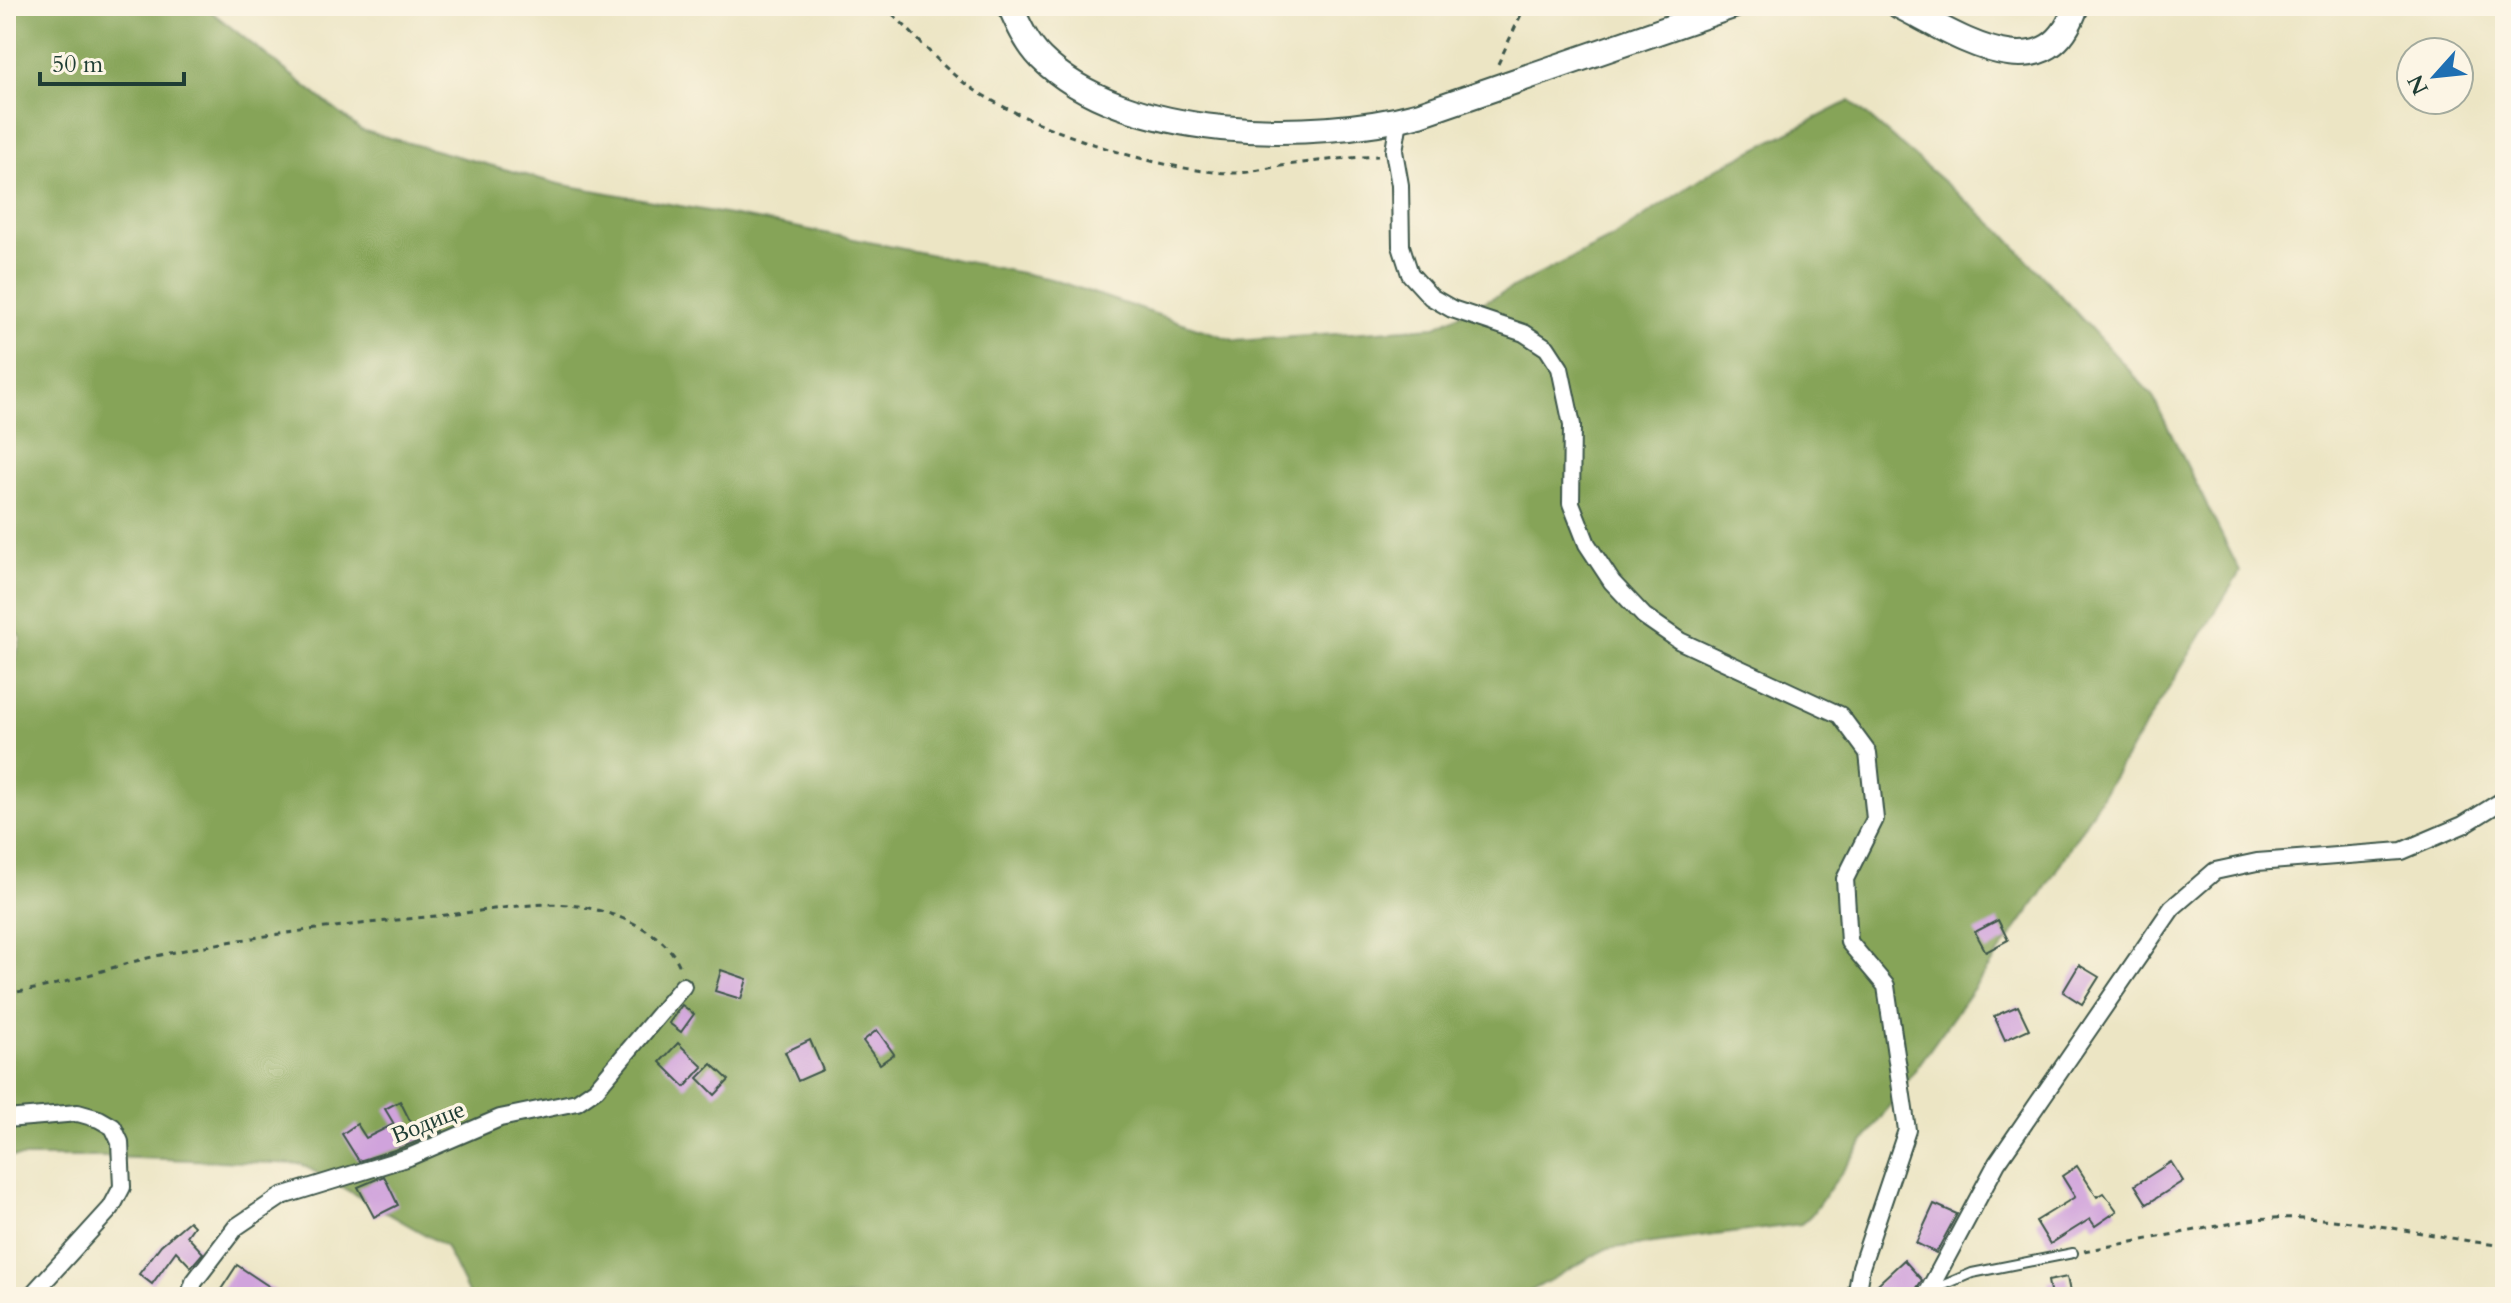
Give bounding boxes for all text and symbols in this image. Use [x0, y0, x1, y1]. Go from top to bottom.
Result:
scale bar [40, 36, 184, 86]
north arrow [2395, 36, 2475, 116]
text: 50 m [52, 48, 104, 81]
text: N [2400, 69, 2436, 100]
street label: Водице [387, 1093, 470, 1152]

